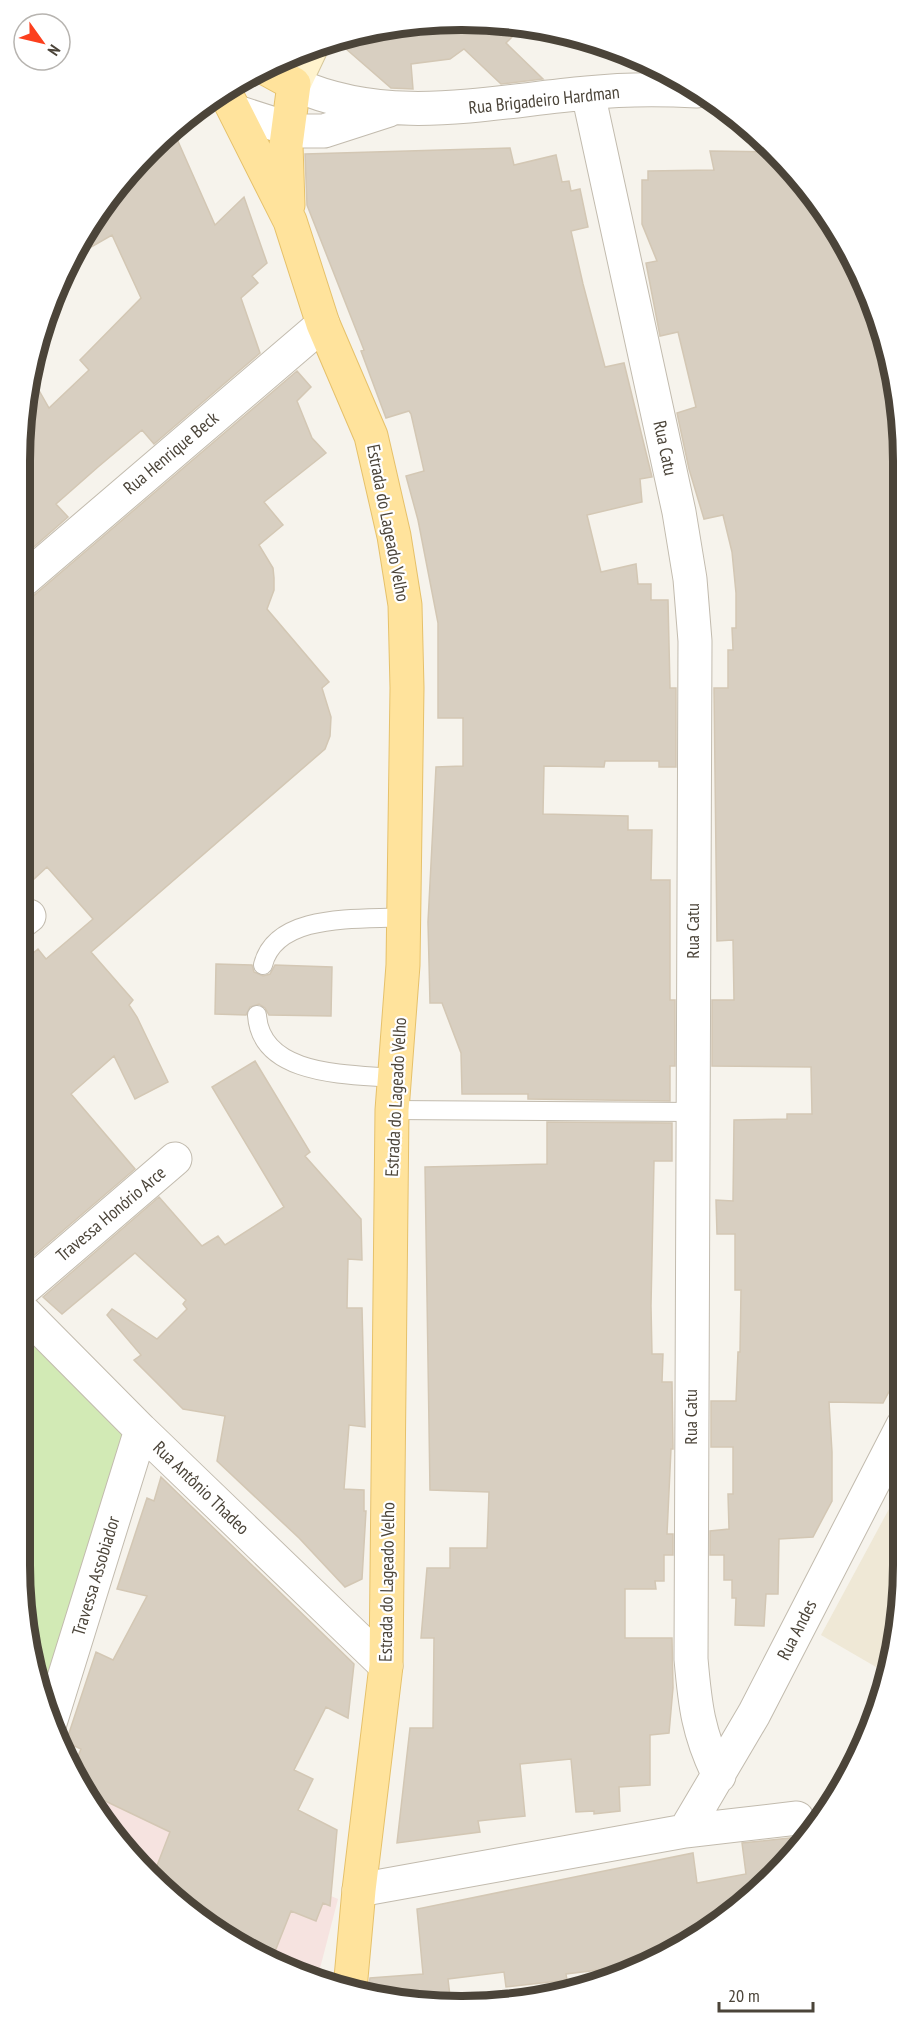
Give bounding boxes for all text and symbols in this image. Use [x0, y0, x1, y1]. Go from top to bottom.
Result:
north arrow [12, 12, 72, 72]
text: N [44, 41, 65, 60]
street label: Rua Brigadeiro Hardman [467, 80, 621, 119]
street label: Rua Henrique Beck [118, 406, 223, 499]
street label: Rua Catu [648, 418, 683, 477]
street label: Estrada do Lageado Velho [362, 442, 415, 604]
street label: Rua Catu [681, 903, 704, 959]
street label: Estrada do Lageado Velho [380, 1016, 411, 1177]
street label: Travessa Honório Arce [51, 1161, 170, 1266]
street label: Rua Catu [679, 1389, 702, 1445]
street label: Rua Antônio Thadeo [148, 1436, 254, 1539]
street label: Estrada do Lageado Velho [374, 1502, 399, 1662]
street label: Travessa Assobiador [66, 1513, 125, 1638]
street label: Rua Andes [772, 1596, 821, 1664]
scale bar [719, 1975, 814, 2013]
text: 20 m [728, 1984, 760, 2007]

